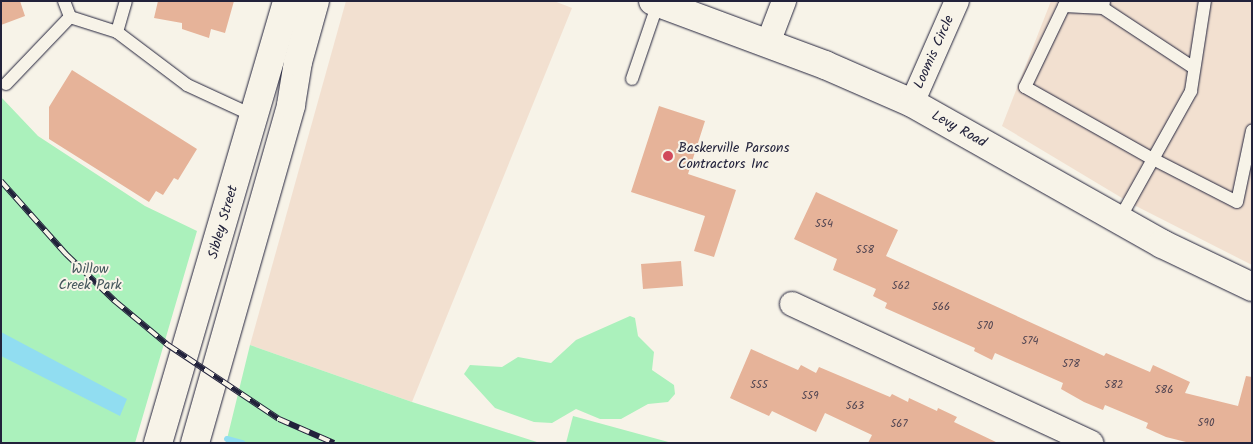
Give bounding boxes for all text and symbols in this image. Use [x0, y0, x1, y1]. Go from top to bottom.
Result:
street label: Loomis Circle [910, 13, 958, 91]
street label: Levy Road [929, 107, 989, 151]
place label: Baskerville Parsons Contractors Inc [678, 140, 789, 172]
marker: Baskerville Parsons Contractors Inc [662, 150, 674, 162]
street label: Sibley Street [205, 183, 241, 261]
house number: 554 [815, 217, 833, 231]
house number: 558 [856, 243, 874, 257]
park label: Willow Creek Park [58, 261, 122, 294]
house number: 562 [892, 279, 910, 293]
house number: 566 [932, 300, 950, 314]
house number: 570 [977, 319, 993, 333]
house number: 574 [1021, 334, 1039, 348]
house number: 578 [1062, 357, 1080, 371]
house number: 555 [750, 378, 768, 392]
house number: 582 [1105, 378, 1123, 392]
house number: 586 [1155, 383, 1173, 397]
house number: 559 [801, 389, 819, 403]
house number: 563 [846, 399, 864, 413]
house number: 590 [1198, 416, 1214, 430]
house number: 567 [890, 417, 908, 431]

